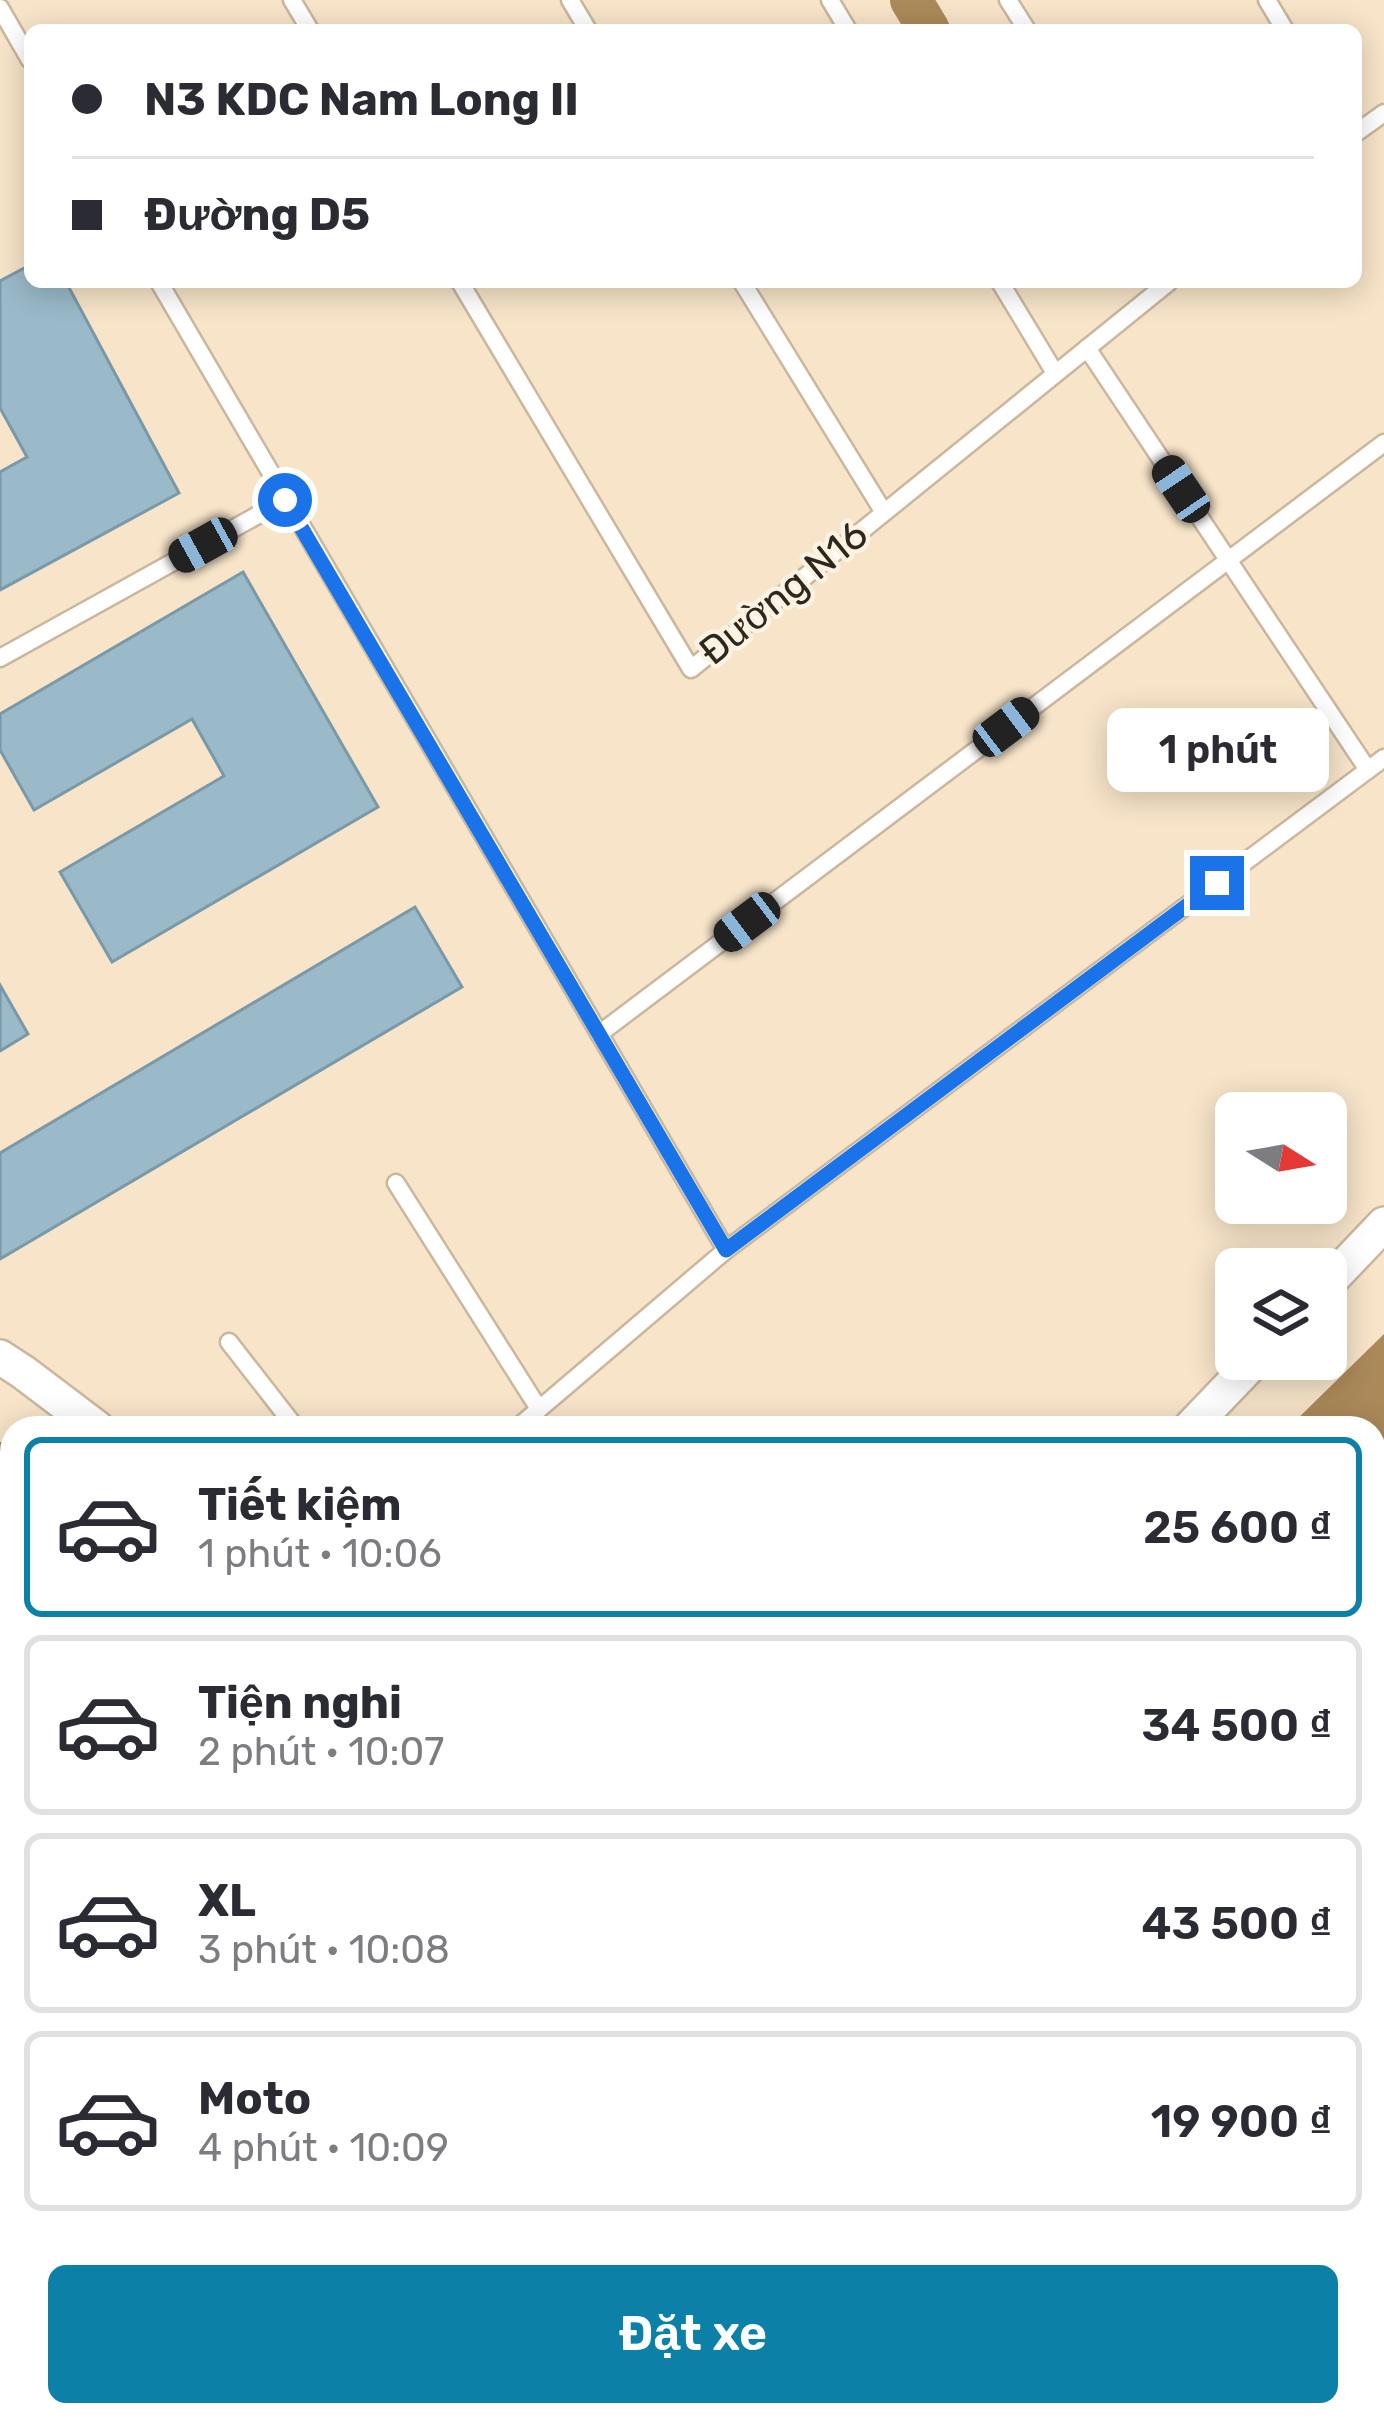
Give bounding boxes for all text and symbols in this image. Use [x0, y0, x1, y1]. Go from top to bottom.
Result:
text: N3 KDC Nam Long II [144, 73, 579, 126]
text: Đường D5 [144, 188, 370, 241]
car [1146, 449, 1216, 529]
route start [258, 473, 312, 527]
street label: Đường N16 [690, 511, 877, 674]
car [163, 512, 243, 578]
car [966, 691, 1046, 763]
callout: 1 phút [1106, 709, 1328, 793]
text: 1 phút [1159, 727, 1277, 773]
route end [1190, 856, 1244, 910]
car [707, 886, 787, 958]
north arrow [1215, 1092, 1347, 1224]
map controls [1215, 1092, 1347, 1380]
button: layers [1215, 1248, 1347, 1380]
icon: car [54, 1473, 162, 1581]
text: Tiết kiệm [198, 1478, 402, 1531]
text: 25 600 ₫ [1143, 1501, 1332, 1554]
text: 1 phút · 10:06 [198, 1531, 442, 1577]
icon: car [54, 1671, 162, 1779]
text: Tiện nghi [198, 1676, 402, 1729]
text: 34 500 ₫ [1141, 1699, 1332, 1752]
text: 2 phút · 10:07 [198, 1729, 444, 1775]
icon: car [54, 1869, 162, 1977]
text: XL [198, 1874, 256, 1927]
text: 43 500 ₫ [1141, 1897, 1332, 1950]
text: 3 phút · 10:08 [198, 1927, 450, 1973]
icon: car [54, 2067, 162, 2175]
text: Moto [198, 2072, 311, 2125]
text: 19 900 ₫ [1151, 2095, 1332, 2148]
text: 4 phút · 10:09 [198, 2125, 449, 2171]
button: Đặt xe [48, 2265, 1338, 2403]

